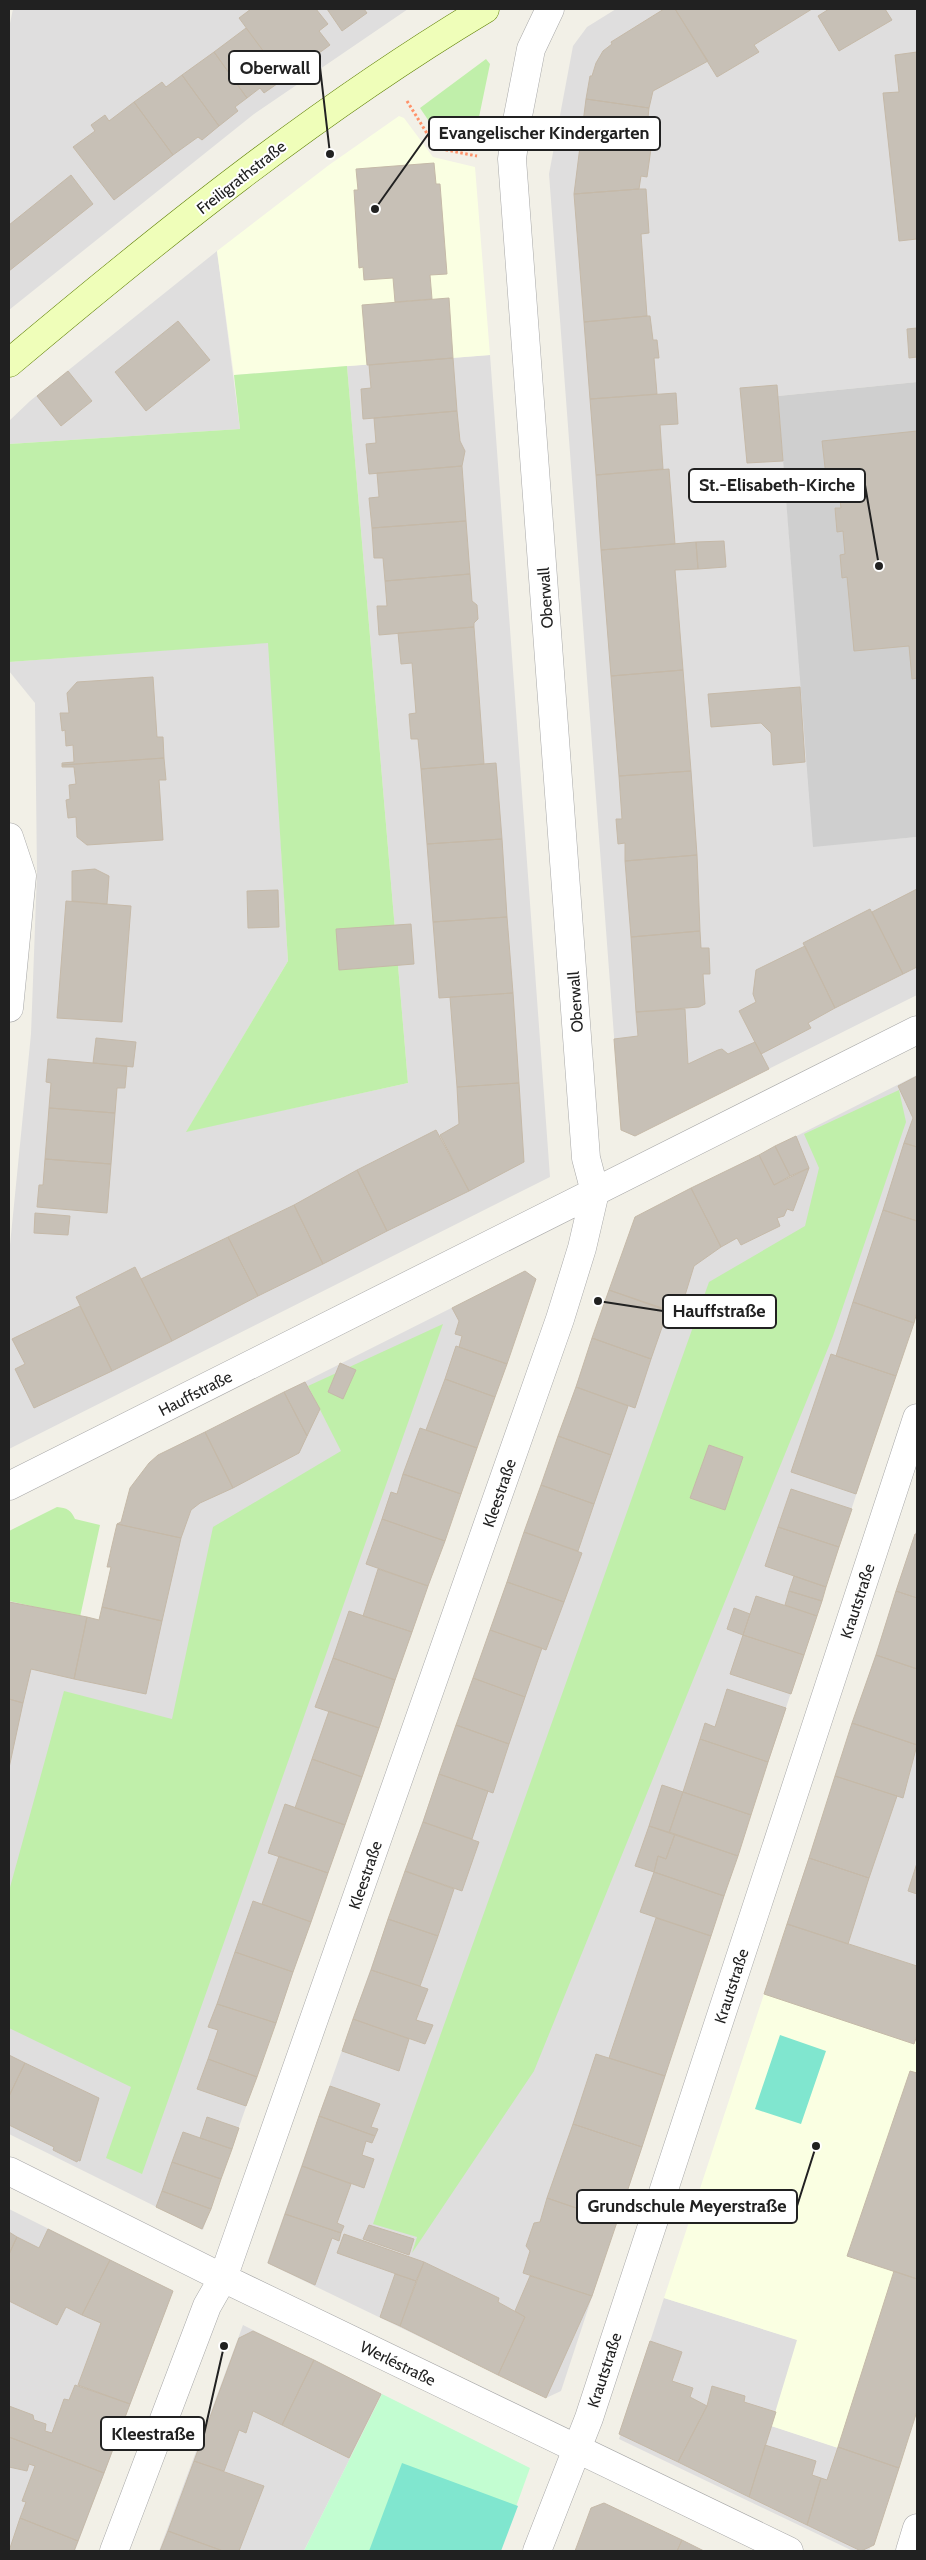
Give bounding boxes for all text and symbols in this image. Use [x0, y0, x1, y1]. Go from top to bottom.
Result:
callout: Oberwall [229, 51, 320, 84]
text: Oberwall [240, 57, 310, 79]
callout: Evangelischer Kindergarten [429, 117, 660, 150]
text: Evangelischer Kindergarten [439, 122, 650, 144]
street label: Freiligrathstraße [193, 137, 290, 218]
callout: St.-Elisabeth-Kirche [689, 469, 865, 502]
text: St.-Elisabeth-Kirche [699, 474, 855, 496]
street label: Oberwall [534, 567, 557, 629]
street label: Oberwall [564, 971, 587, 1033]
callout: Hauffstraße [663, 1295, 776, 1328]
text: Hauffstraße [672, 1300, 766, 1322]
street label: Hauffstraße [155, 1367, 235, 1420]
street label: Kleestraße [479, 1456, 520, 1530]
street label: Krautstraße [836, 1561, 878, 1641]
street label: Kleestraße [345, 1838, 386, 1912]
street label: Krautstraße [710, 1946, 752, 2026]
callout: Grundschule Meyerstraße [577, 2190, 797, 2223]
text: Grundschule Meyerstraße [587, 2195, 787, 2217]
street label: Krautstraße [583, 2330, 625, 2410]
street label: Werléstraße [357, 2337, 439, 2390]
callout: Kleestraße [101, 2417, 204, 2450]
text: Kleestraße [111, 2423, 195, 2445]

